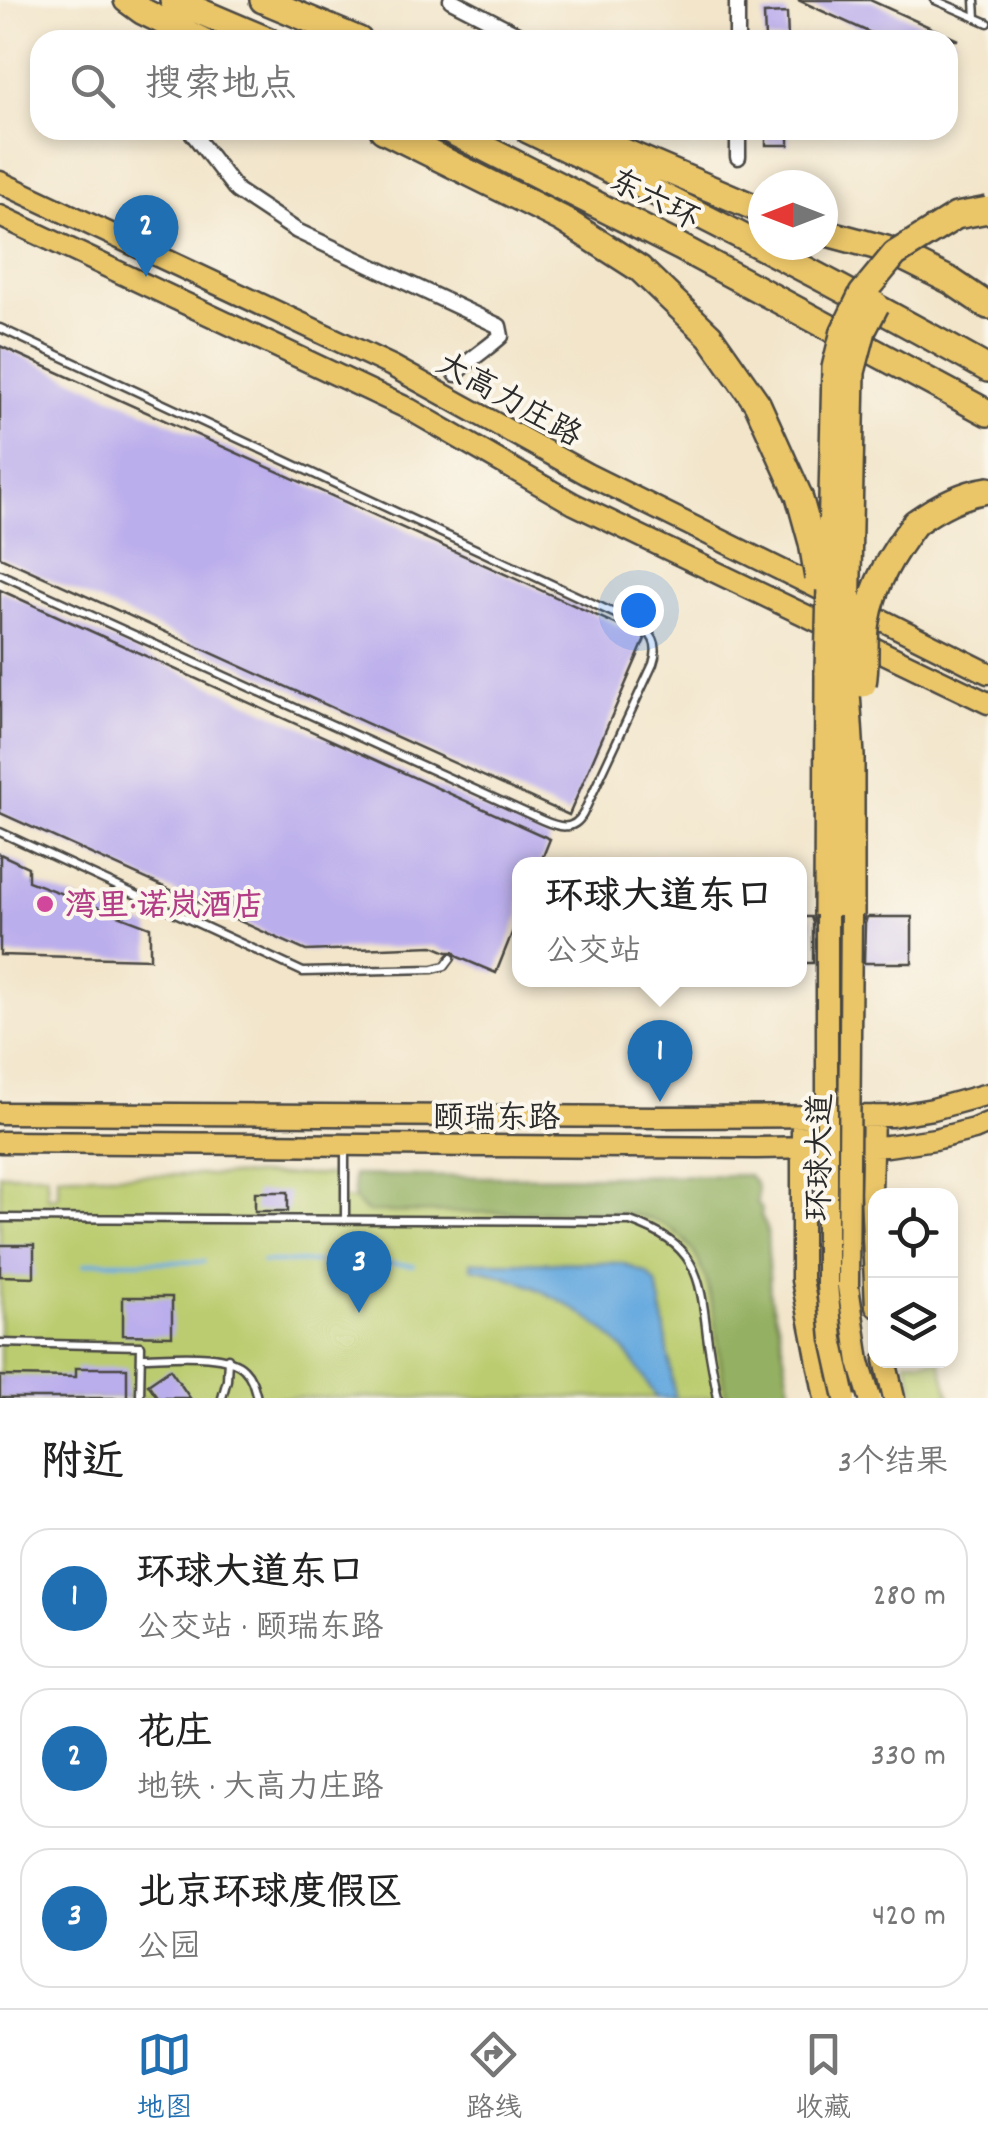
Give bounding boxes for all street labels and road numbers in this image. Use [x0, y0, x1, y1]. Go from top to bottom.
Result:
street label: 东六环 [600, 160, 706, 245]
street label: 大高力庄路 [426, 343, 589, 461]
street label: 环球大道 [799, 1093, 847, 1221]
street label: 颐瑞东路 [432, 1098, 560, 1144]

